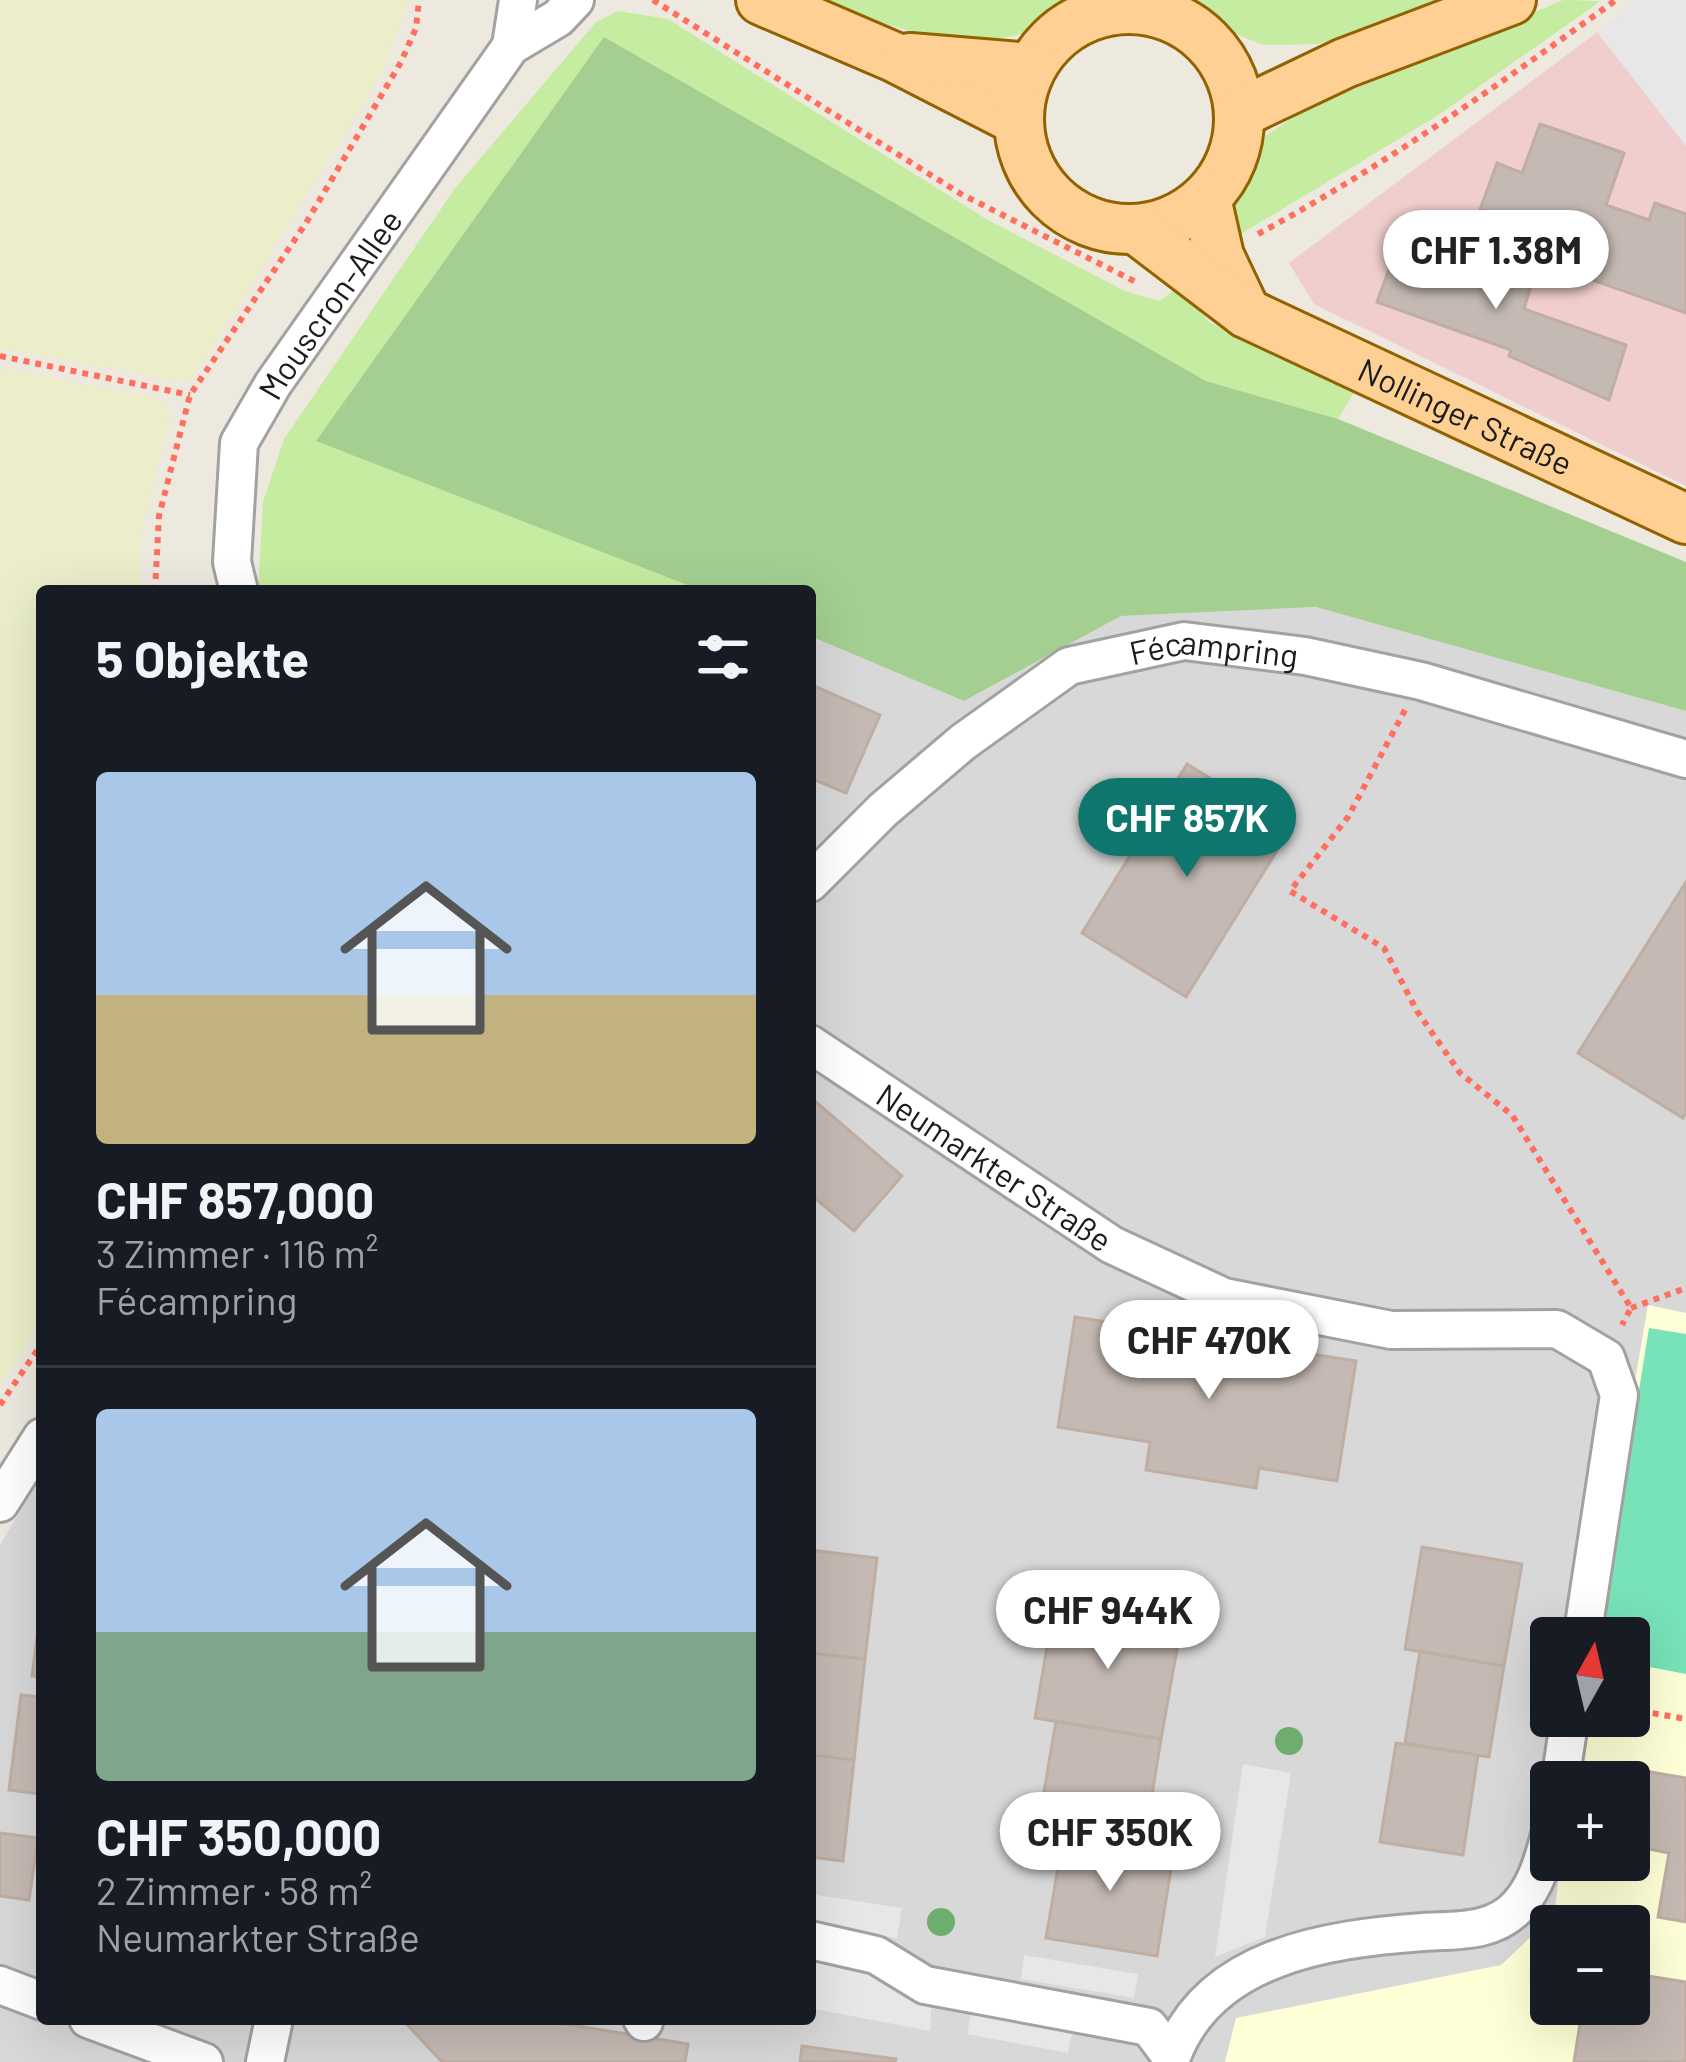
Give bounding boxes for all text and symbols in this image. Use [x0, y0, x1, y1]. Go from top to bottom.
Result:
street label: Mouscron-Allee [249, 201, 410, 406]
pin: CHF 1.38M [1359, 210, 1633, 312]
text: CHF 1.38M [1410, 225, 1582, 272]
street label: Nollinger Straße [1352, 349, 1579, 483]
street label: Fécampring [1125, 621, 1300, 675]
icon: filters [690, 624, 756, 690]
text: 5 Objekte [96, 627, 309, 688]
pin: CHF 857K [1063, 778, 1311, 880]
text: CHF 857K [1105, 793, 1269, 840]
icon: home [318, 850, 534, 1066]
street label: Neumarkter Straße [870, 1074, 1120, 1260]
text: CHF 857,000 [96, 1168, 374, 1229]
text: 3 Zimmer · 116 m² [96, 1229, 379, 1276]
text: Fécampring [96, 1276, 297, 1323]
pin: CHF 470K [1085, 1300, 1333, 1402]
text: CHF 470K [1127, 1315, 1291, 1362]
icon: home [318, 1487, 534, 1703]
pin: CHF 944K [984, 1570, 1232, 1672]
text: CHF 944K [1023, 1585, 1193, 1632]
north arrow [1530, 1617, 1650, 1737]
map controls [1530, 1617, 1650, 2025]
button: + [1530, 1761, 1650, 1881]
pin: CHF 350K [986, 1792, 1234, 1894]
text: CHF 350,000 [96, 1805, 381, 1866]
text: CHF 350K [1027, 1807, 1193, 1854]
text: 2 Zimmer · 58 m² [96, 1866, 372, 1913]
button: − [1530, 1905, 1650, 2025]
text: Neumarkter Straße [96, 1913, 420, 1960]

